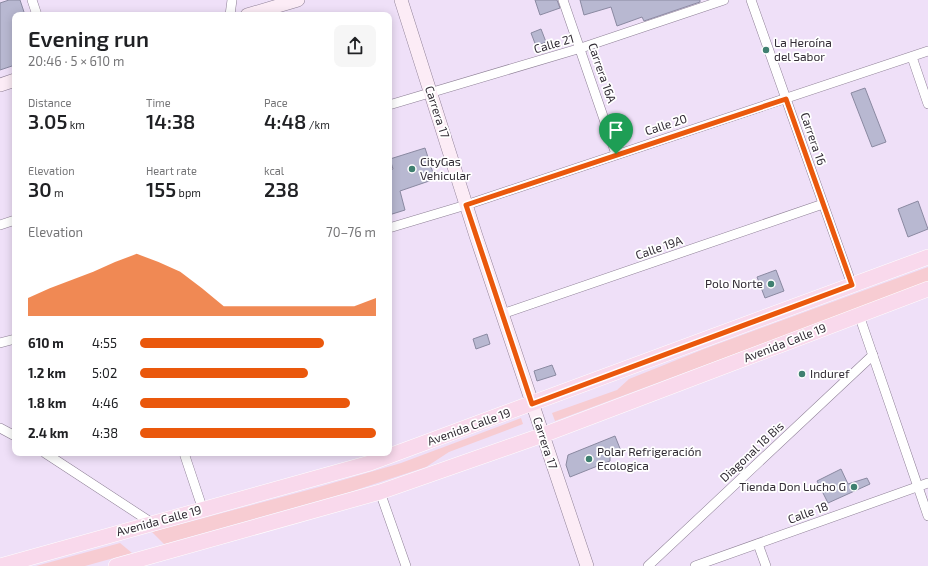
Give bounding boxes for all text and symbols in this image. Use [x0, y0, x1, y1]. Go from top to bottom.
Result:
text: Evening run [28, 25, 149, 51]
button: share [334, 25, 376, 67]
street label: Calle 21 [532, 31, 575, 55]
place label: La Heroína del Sabor [774, 35, 832, 63]
street label: Carrera 16A [586, 41, 620, 105]
marker: La Heroína del Sabor [761, 45, 771, 55]
text: 20:46 · 5 × 610 m [28, 53, 124, 69]
street label: Carrera 17 [423, 84, 453, 140]
text: Distance [28, 96, 71, 109]
text: Time [146, 96, 171, 109]
text: Pace [264, 96, 288, 109]
text: 3.05 [28, 109, 67, 133]
text: 14:38 [146, 109, 195, 133]
text: 4:48 [264, 109, 306, 133]
street label: Carrera 16 [798, 110, 830, 167]
street label: Calle 20 [643, 111, 689, 137]
pin [599, 113, 633, 154]
text: km [67, 118, 85, 131]
text: /km [306, 118, 330, 131]
icon: arrive [605, 119, 627, 141]
place label: CityGas Vehicular [420, 154, 471, 182]
text: Elevation [28, 164, 75, 177]
text: Heart rate [146, 164, 197, 177]
text: kcal [264, 164, 284, 177]
marker: CityGas Vehicular [407, 164, 417, 174]
text: 30 [28, 177, 52, 201]
text: 155 [146, 177, 176, 201]
text: 238 [264, 177, 299, 201]
text: m [52, 186, 64, 199]
text: bpm [176, 186, 201, 199]
text: Elevation [28, 224, 83, 240]
text: 70–76 m [326, 224, 376, 240]
street label: Calle 19A [633, 232, 685, 262]
place label: Polo Norte [705, 276, 763, 290]
marker: Polo Norte [766, 279, 776, 289]
street label: Avenida Calle 19 [741, 320, 828, 364]
text: 610 m [28, 335, 64, 351]
text: 4:55 [92, 335, 117, 351]
text: 1.2 km [28, 365, 66, 381]
text: 5:02 [92, 365, 117, 381]
place label: Induref [810, 366, 850, 380]
marker: Induref [797, 369, 807, 379]
text: 1.8 km [28, 395, 66, 411]
text: 4:46 [92, 395, 119, 411]
street label: Avenida Calle 19 [425, 404, 512, 448]
street label: Carrera 17 [531, 415, 561, 471]
street label: Diagonal 18 Bis [717, 418, 786, 484]
text: 2.4 km [28, 425, 68, 441]
text: 4:38 [92, 425, 118, 441]
place label: Polar Refrigeración Ecologica [597, 444, 702, 472]
marker: Polar Refrigeración Ecologica [584, 454, 594, 464]
place label: Tienda Don Lucho G [739, 479, 846, 493]
marker: Tienda Don Lucho G [849, 482, 859, 492]
street label: Calle 18 [786, 498, 830, 526]
street label: Avenida Calle 19 [115, 502, 203, 538]

